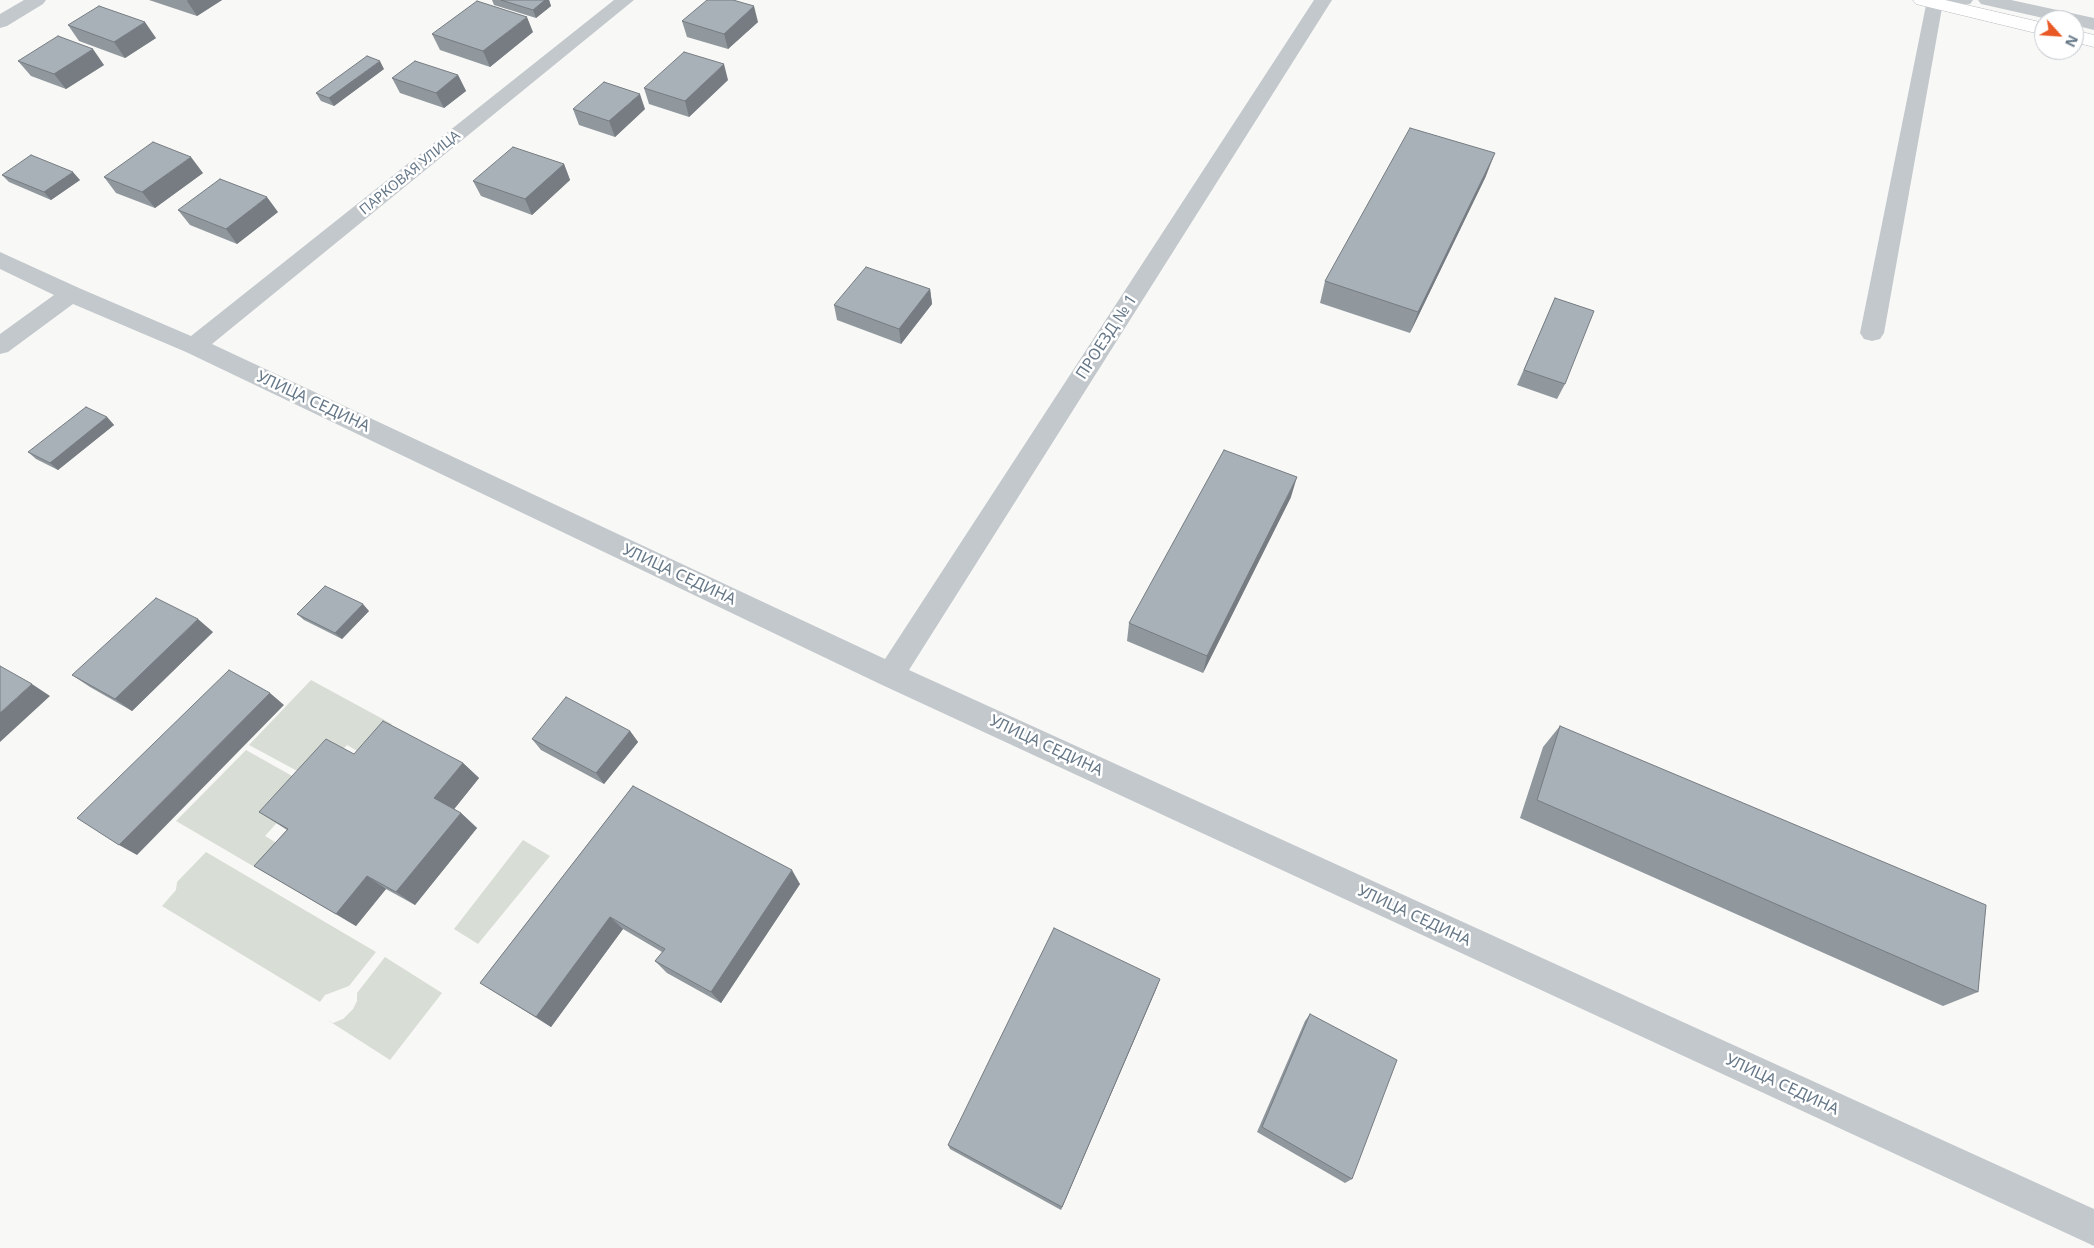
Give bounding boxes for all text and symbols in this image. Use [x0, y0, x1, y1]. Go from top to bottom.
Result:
north arrow [2034, 10, 2084, 60]
text: N [2061, 32, 2083, 51]
street label: ПАРКОВАЯ УЛИЦА [356, 127, 464, 219]
street label: ПРОЕЗД № 1 [1072, 291, 1142, 383]
street label: УЛИЦА СЕДИНА [253, 367, 373, 437]
street label: УЛИЦА СЕДИНА [619, 540, 739, 610]
street label: УЛИЦА СЕДИНА [986, 711, 1106, 781]
street label: УЛИЦА СЕДИНА [1354, 881, 1474, 951]
street label: УЛИЦА СЕДИНА [1722, 1050, 1842, 1120]

